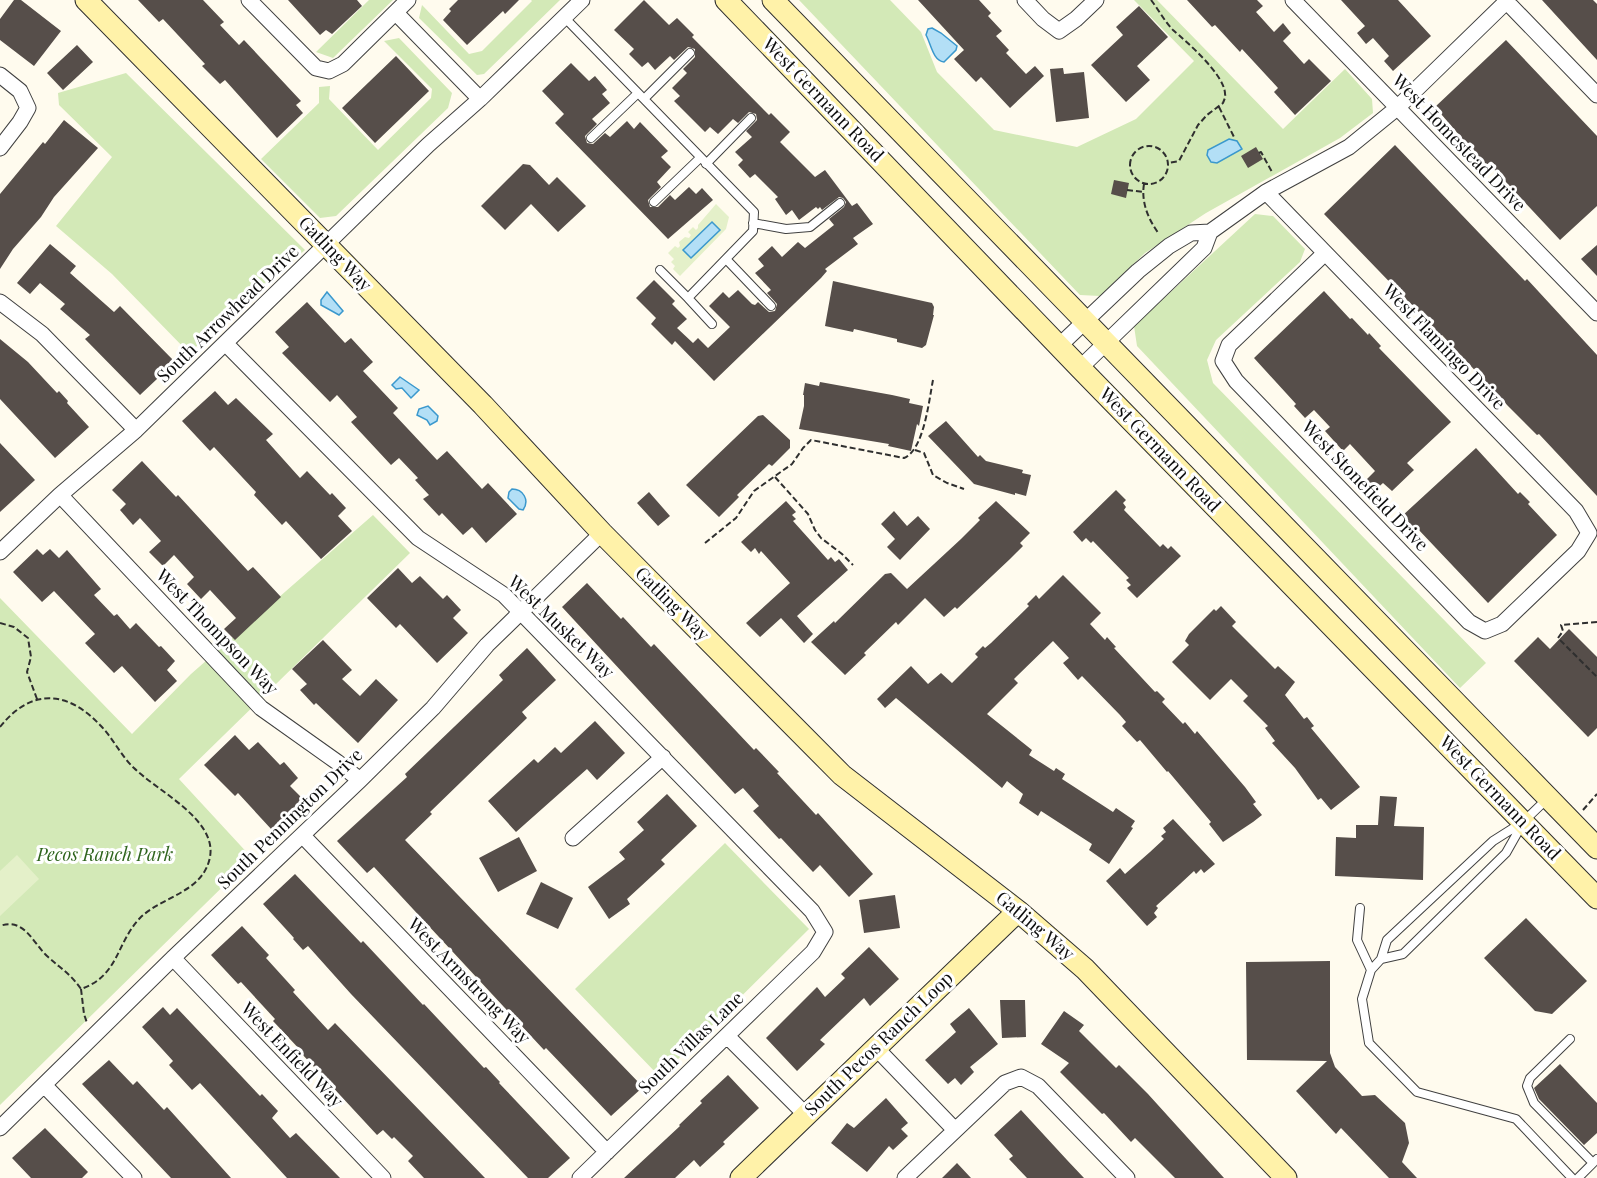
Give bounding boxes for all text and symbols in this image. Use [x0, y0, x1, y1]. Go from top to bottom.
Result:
street label: West Germann Road [757, 31, 890, 167]
street label: West Homestead Drive [1387, 68, 1532, 216]
street label: Gatling Way [294, 211, 378, 296]
street label: South Arrowhead Drive [151, 239, 304, 387]
street label: West Flamingo Drive [1378, 277, 1511, 415]
street label: West Germann Road [1094, 381, 1227, 517]
street label: West Stonefield Drive [1296, 414, 1434, 556]
street label: Gatling Way [630, 561, 715, 646]
street label: West Thompson Way [151, 562, 284, 699]
street label: West Musket Way [503, 569, 620, 683]
street label: West Germann Road [1434, 729, 1567, 865]
street label: South Pennington Drive [211, 743, 367, 894]
park label: Pecos Ranch Park [36, 842, 173, 866]
street label: Gatling Way [991, 885, 1080, 965]
street label: West Armstrong Way [402, 911, 536, 1049]
street label: South Pecos Ranch Loop [799, 966, 958, 1121]
street label: South Villas Lane [632, 986, 748, 1099]
street label: West Enfield Way [236, 996, 349, 1112]

